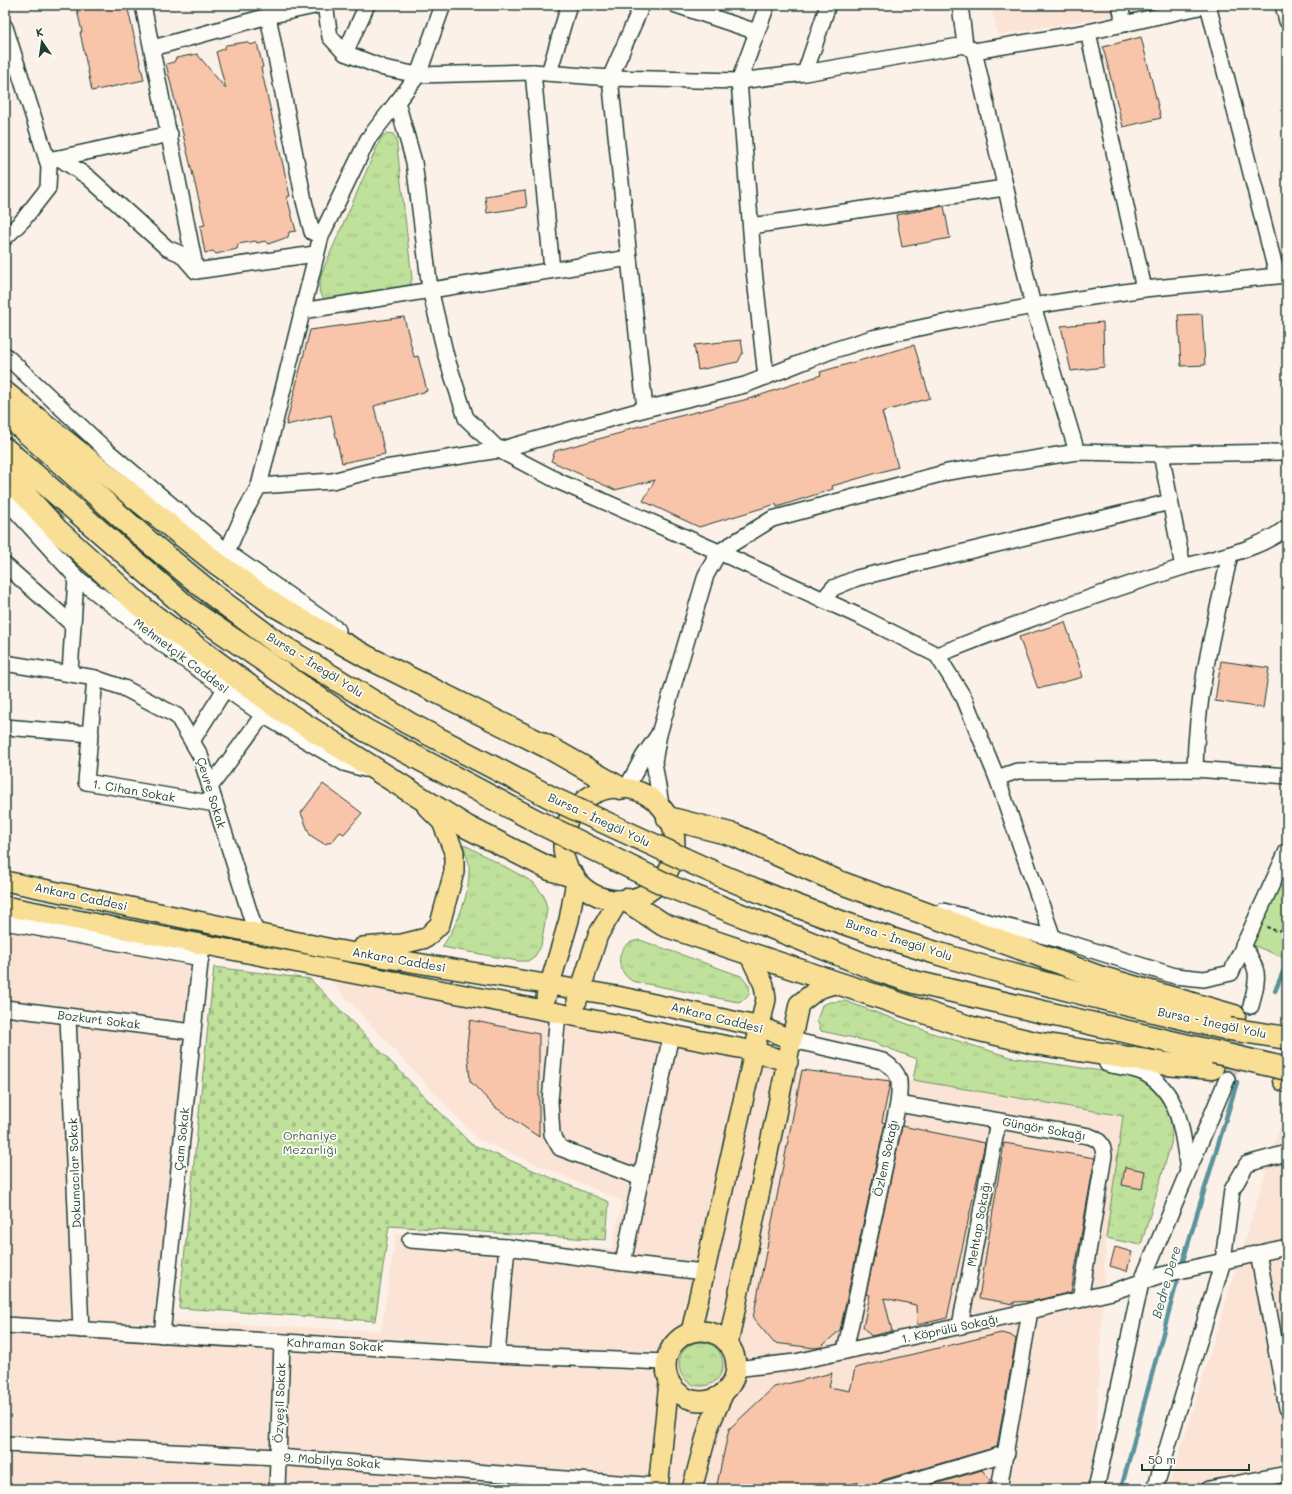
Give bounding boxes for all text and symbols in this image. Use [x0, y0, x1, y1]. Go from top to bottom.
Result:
north arrow [22, 22, 62, 62]
text: K [34, 24, 45, 40]
street label: Mehmetçik Caddesi [131, 614, 232, 696]
street label: Bursa - İnegöl Yolu [264, 628, 367, 700]
street label: Çevre Sokak [194, 755, 230, 830]
street label: 1. Cihan Sokak [92, 775, 177, 805]
street label: Bursa - İnegöl Yolu [546, 788, 653, 850]
street label: Ankara Caddesi [33, 878, 129, 914]
street label: Bursa - İnegöl Yolu [844, 914, 955, 964]
street label: Ankara Caddesi [351, 943, 447, 975]
street label: Ankara Caddesi [670, 998, 765, 1036]
street label: Bursa - İnegöl Yolu [1156, 1003, 1268, 1041]
street label: Bozkurt Sokak [57, 1006, 141, 1032]
street label: Çam Sokak [170, 1106, 192, 1171]
street label: Güngör Sokağı [1001, 1113, 1087, 1143]
street label: Dokumacılar Sokak [64, 1117, 84, 1229]
street label: Özlem Sokağı [869, 1118, 901, 1198]
park label: Orhaniye Mezarlığı [283, 1127, 337, 1157]
street label: Mehtap Sokağı [963, 1180, 993, 1268]
water label: Bedre Dere [1147, 1244, 1184, 1320]
street label: 1. Köprülü Sokağı [900, 1310, 1000, 1346]
street label: Kahraman Sokak [286, 1333, 384, 1355]
street label: Özyeşil Sokak [270, 1363, 288, 1443]
scale bar [1142, 1446, 1249, 1472]
street label: 9. Mobilya Sokak [283, 1449, 381, 1471]
text: 50 m [1148, 1451, 1176, 1467]

